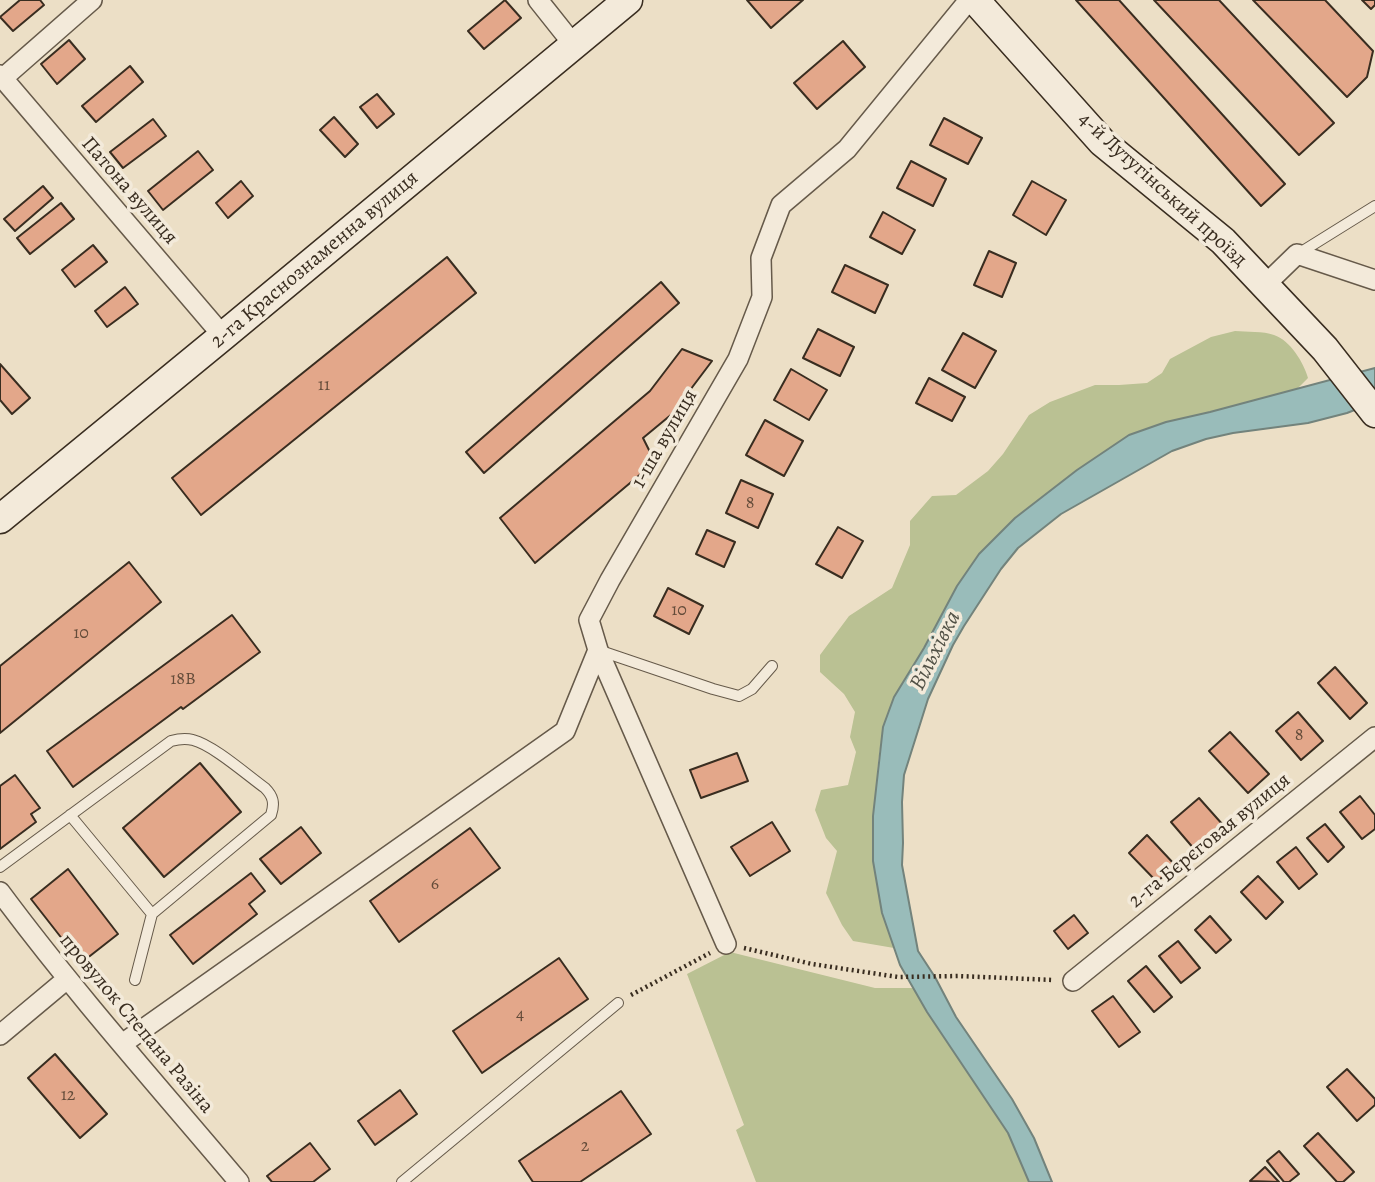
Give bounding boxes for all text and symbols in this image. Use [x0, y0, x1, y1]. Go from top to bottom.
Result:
street label: 4-й Лутугінський проїзд [1072, 107, 1252, 273]
street label: Патона вулиця [75, 132, 183, 250]
street label: 2-га Краснознаменна вулиця [206, 166, 424, 354]
house number: 11 [318, 375, 330, 397]
street label: 1-ша вулиця [627, 385, 703, 493]
house number: 8 [746, 493, 754, 515]
house number: 10 [671, 600, 687, 622]
water label: Вільхівка [904, 607, 968, 695]
house number: 10 [73, 623, 89, 645]
house number: 18В [170, 669, 196, 691]
house number: 8 [1295, 725, 1303, 747]
street label: 2-га Бєрєговая вулиця [1124, 768, 1296, 914]
house number: 6 [431, 874, 439, 896]
street label: провулок Степана Разіна [54, 929, 218, 1119]
house number: 4 [516, 1004, 524, 1026]
house number: 12 [61, 1085, 75, 1107]
house number: 2 [581, 1136, 589, 1158]

